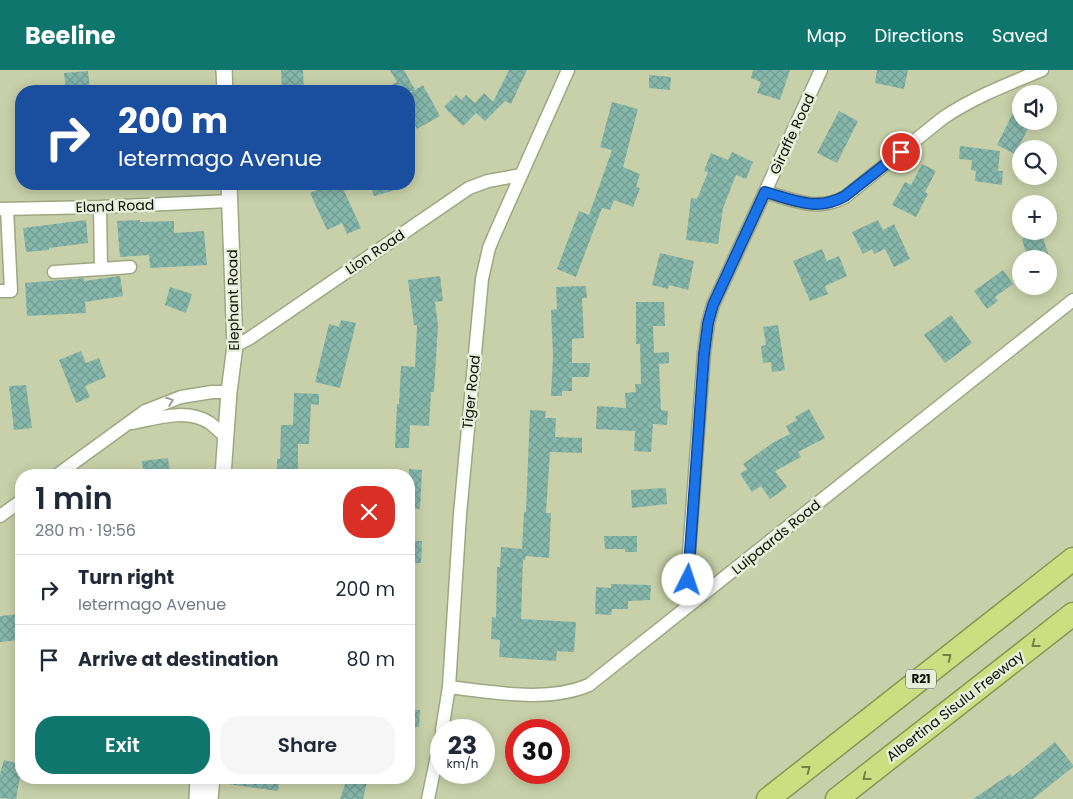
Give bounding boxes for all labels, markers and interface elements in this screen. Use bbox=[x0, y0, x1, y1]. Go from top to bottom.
text: Beeline bbox=[25, 19, 116, 52]
text: Map bbox=[807, 23, 846, 48]
text: Directions bbox=[874, 23, 964, 48]
text: Saved bbox=[992, 23, 1048, 48]
map controls bbox=[1012, 85, 1057, 295]
button: sound bbox=[1012, 85, 1057, 130]
street label: Giraffe Road bbox=[765, 90, 819, 178]
text: 200 m bbox=[118, 96, 228, 145]
icon: right bbox=[35, 105, 100, 170]
pin bbox=[880, 131, 922, 173]
icon: arrive bbox=[887, 138, 915, 166]
button: search bbox=[1012, 140, 1057, 185]
text: Ietermago Avenue bbox=[118, 143, 322, 174]
street label: Eland Road bbox=[75, 195, 155, 217]
button: + bbox=[1012, 195, 1057, 240]
street label: Lion Road bbox=[341, 225, 409, 279]
street label: Elephant Road bbox=[222, 249, 244, 351]
button: − bbox=[1012, 250, 1057, 295]
street label: Tiger Road bbox=[457, 354, 485, 430]
one-way arrow bbox=[165, 397, 173, 407]
text: 1 min bbox=[35, 477, 113, 520]
button: close bbox=[343, 486, 395, 538]
street label: Luipaards Road bbox=[727, 495, 825, 579]
text: 280 m · 19:56 bbox=[35, 519, 136, 542]
position arrow bbox=[661, 553, 713, 605]
text: Turn right bbox=[78, 564, 174, 591]
icon: right bbox=[35, 576, 63, 604]
text: 200 m bbox=[336, 576, 395, 603]
text: Ietermago Avenue bbox=[78, 593, 226, 616]
one-way arrow bbox=[1032, 638, 1041, 646]
icon: arrive bbox=[35, 646, 63, 674]
text: Arrive at destination bbox=[78, 646, 279, 673]
text: 80 m bbox=[346, 646, 395, 673]
street label: Albertina Sisulu Freeway bbox=[882, 646, 1028, 766]
one-way arrow bbox=[942, 655, 951, 663]
road number: R21 bbox=[906, 670, 936, 688]
button: Exit bbox=[35, 716, 210, 774]
button: Share bbox=[220, 716, 395, 774]
speed limit sign: 30 bbox=[505, 719, 570, 784]
text: 23 bbox=[448, 728, 477, 763]
text: km/h bbox=[447, 755, 478, 772]
one-way arrow bbox=[801, 765, 810, 774]
one-way arrow bbox=[862, 771, 871, 780]

